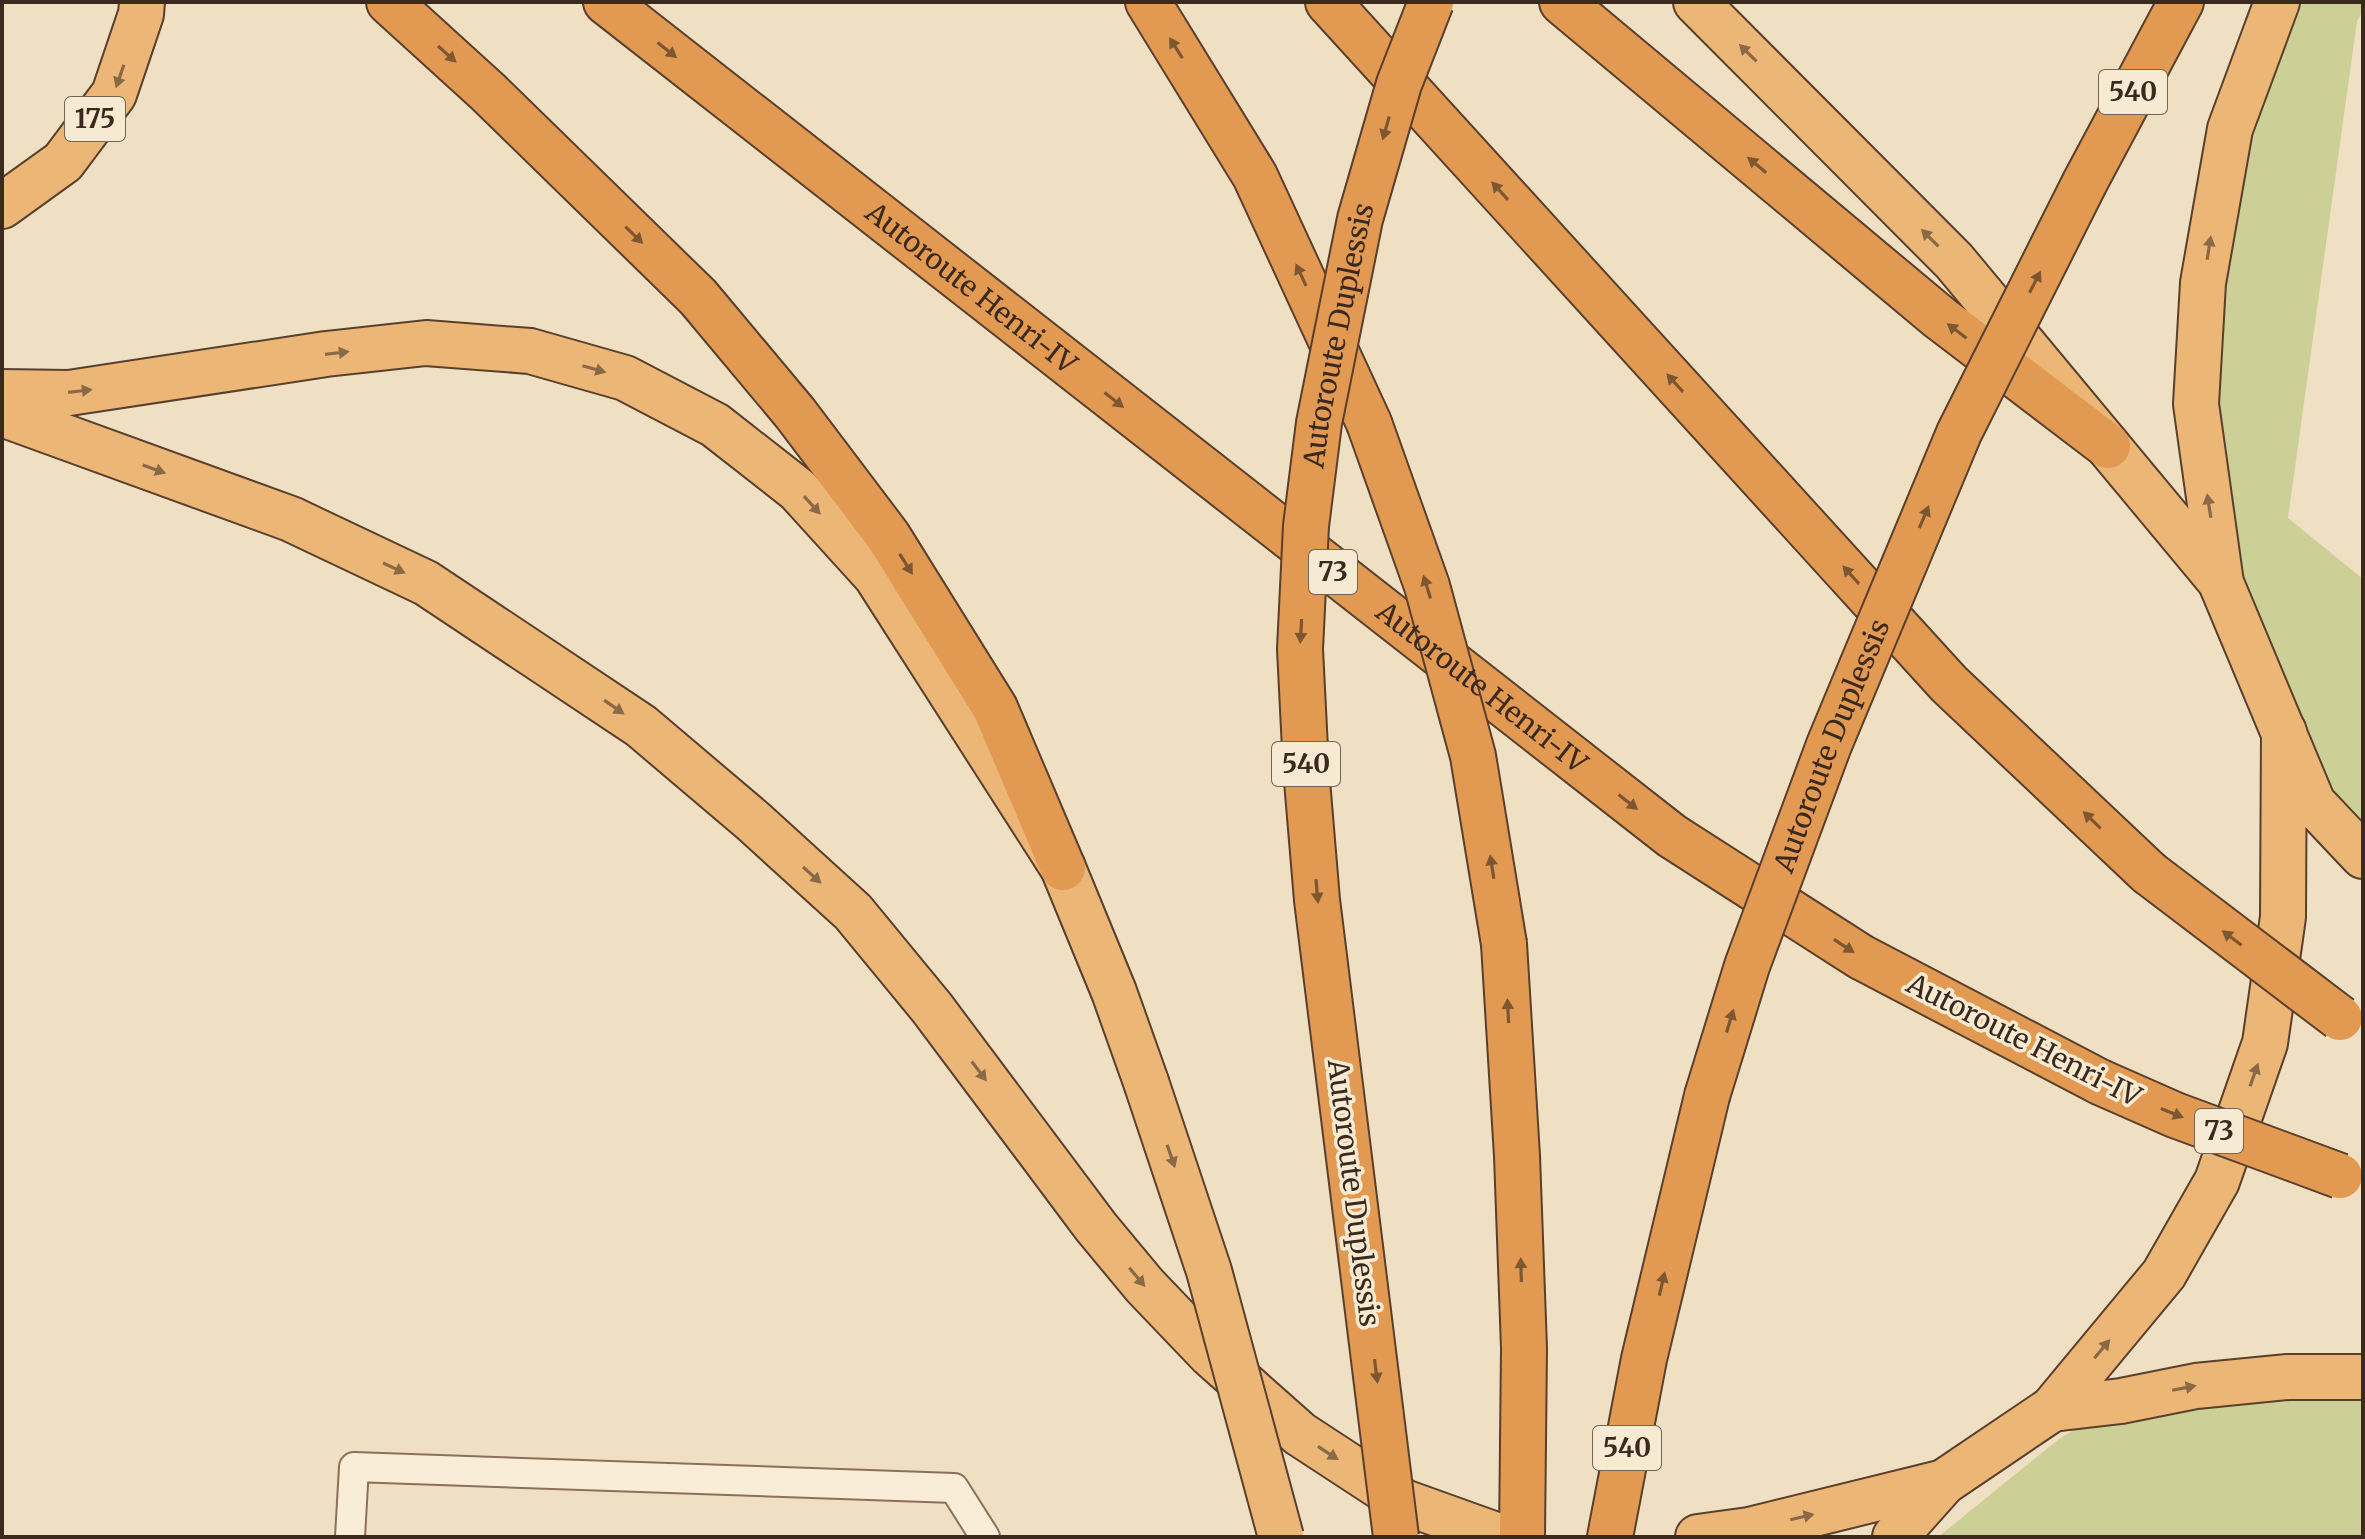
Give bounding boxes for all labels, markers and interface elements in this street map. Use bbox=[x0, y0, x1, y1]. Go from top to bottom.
one-way arrow bbox=[1170, 37, 1184, 59]
one-way arrow bbox=[657, 41, 677, 58]
one-way arrow bbox=[1739, 44, 1758, 63]
one-way arrow bbox=[438, 45, 457, 63]
one-way arrow bbox=[113, 65, 126, 89]
road number: 540 bbox=[2099, 70, 2167, 114]
road number: 175 bbox=[65, 97, 125, 141]
one-way arrow bbox=[1379, 116, 1392, 140]
one-way arrow bbox=[1747, 157, 1767, 174]
one-way arrow bbox=[1492, 182, 1510, 201]
street label: Autoroute Henri-IV bbox=[858, 194, 1085, 383]
street label: Autoroute Duplessis bbox=[1295, 199, 1382, 471]
one-way arrow bbox=[624, 225, 643, 244]
one-way arrow bbox=[1922, 229, 1940, 248]
one-way arrow bbox=[2203, 235, 2216, 260]
one-way arrow bbox=[1294, 264, 1308, 287]
one-way arrow bbox=[2028, 271, 2041, 294]
one-way arrow bbox=[1947, 323, 1967, 339]
one-way arrow bbox=[325, 346, 350, 359]
one-way arrow bbox=[582, 363, 606, 376]
one-way arrow bbox=[1667, 374, 1685, 393]
one-way arrow bbox=[68, 384, 93, 397]
one-way arrow bbox=[1104, 392, 1124, 408]
one-way arrow bbox=[142, 464, 166, 476]
one-way arrow bbox=[2203, 493, 2215, 518]
one-way arrow bbox=[802, 495, 820, 514]
one-way arrow bbox=[1917, 505, 1930, 529]
road number: 73 bbox=[1309, 550, 1357, 594]
one-way arrow bbox=[898, 554, 913, 575]
one-way arrow bbox=[383, 561, 406, 575]
one-way arrow bbox=[1842, 566, 1860, 585]
one-way arrow bbox=[1420, 575, 1433, 599]
street label: Autoroute Henri-IV bbox=[1368, 593, 1596, 782]
street label: Autoroute Duplessis bbox=[1765, 614, 1897, 878]
one-way arrow bbox=[1294, 619, 1307, 644]
one-way arrow bbox=[603, 699, 624, 714]
road number: 540 bbox=[1272, 742, 1340, 786]
one-way arrow bbox=[1618, 793, 1638, 810]
one-way arrow bbox=[2083, 811, 2102, 829]
one-way arrow bbox=[1485, 854, 1497, 879]
one-way arrow bbox=[802, 865, 821, 883]
one-way arrow bbox=[1310, 879, 1323, 904]
one-way arrow bbox=[2221, 930, 2243, 946]
one-way arrow bbox=[1833, 939, 1855, 953]
street label: Autoroute Henri-IV bbox=[1900, 965, 2148, 1115]
one-way arrow bbox=[1501, 998, 1514, 1023]
one-way arrow bbox=[1724, 1009, 1737, 1033]
street label: Autoroute Duplessis bbox=[1320, 1056, 1388, 1329]
one-way arrow bbox=[971, 1060, 987, 1082]
one-way arrow bbox=[2248, 1063, 2261, 1087]
one-way arrow bbox=[2160, 1107, 2184, 1120]
road number: 73 bbox=[2195, 1109, 2243, 1153]
one-way arrow bbox=[1166, 1144, 1178, 1168]
one-way arrow bbox=[1515, 1257, 1528, 1282]
one-way arrow bbox=[1128, 1267, 1146, 1287]
one-way arrow bbox=[1656, 1271, 1669, 1296]
one-way arrow bbox=[2093, 1339, 2110, 1359]
one-way arrow bbox=[1370, 1359, 1383, 1384]
one-way arrow bbox=[2172, 1382, 2197, 1394]
road number: 540 bbox=[1593, 1426, 1661, 1470]
one-way arrow bbox=[1317, 1445, 1339, 1459]
one-way arrow bbox=[1789, 1511, 1814, 1523]

